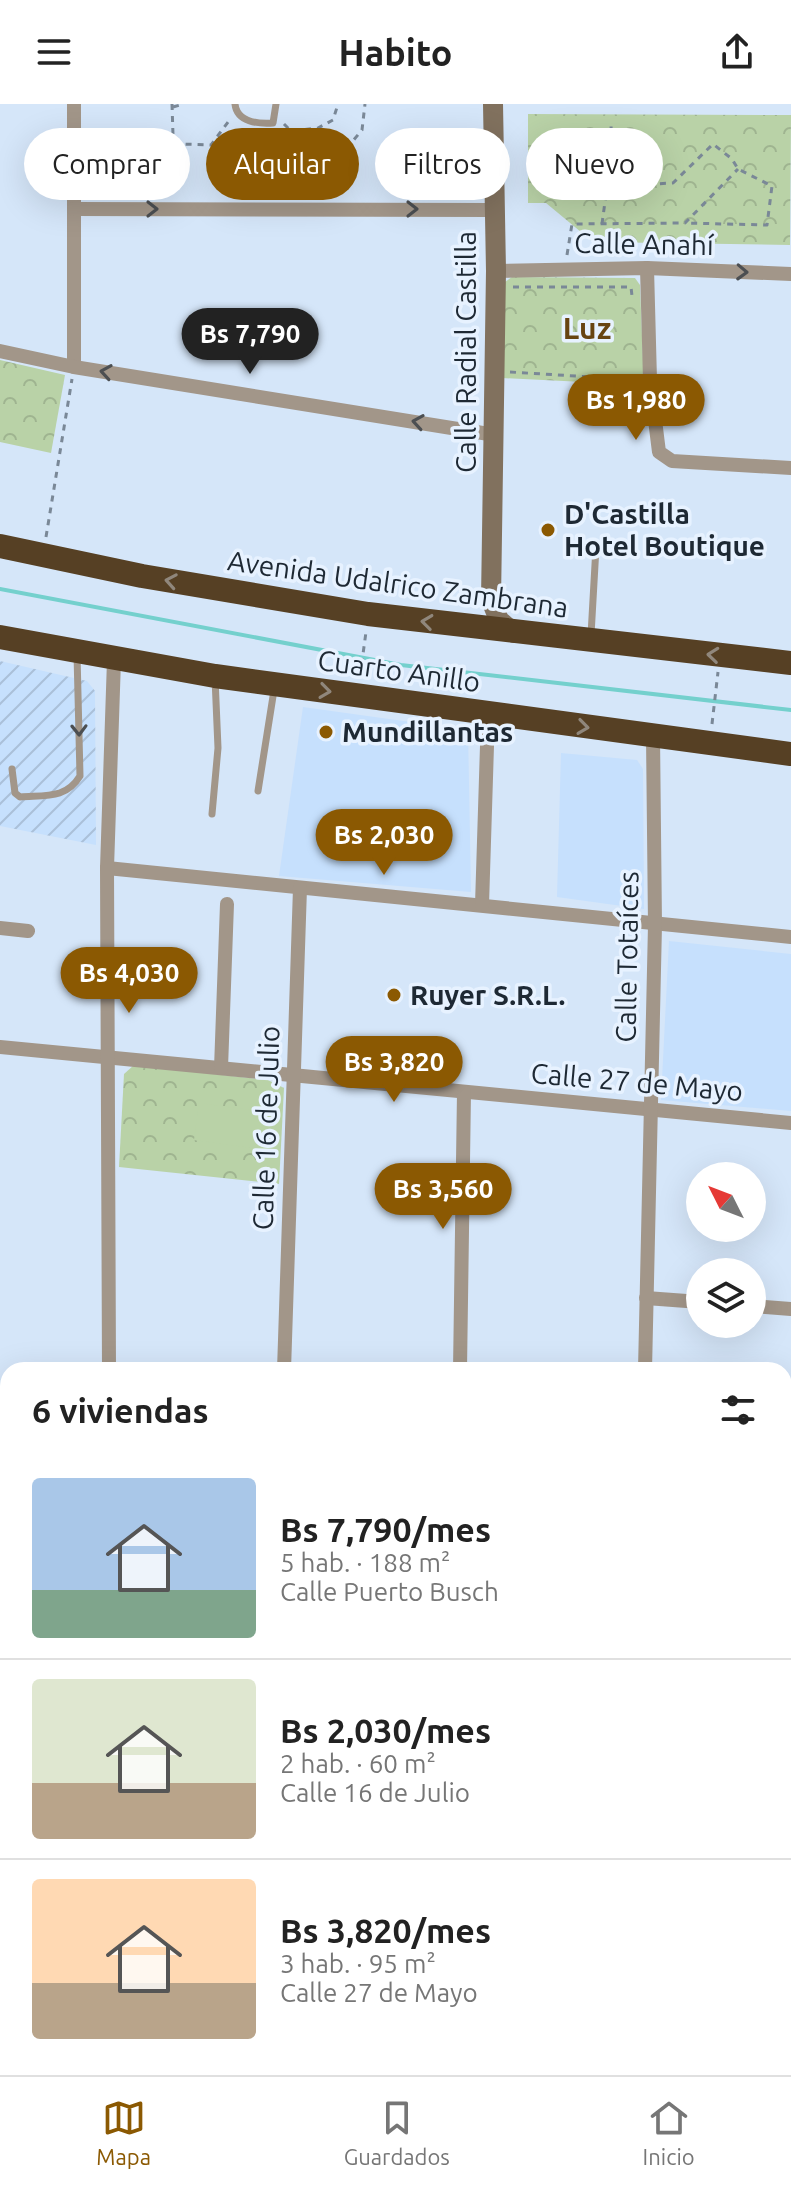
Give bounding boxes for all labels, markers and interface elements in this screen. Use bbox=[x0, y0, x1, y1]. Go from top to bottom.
icon: menu bbox=[32, 30, 76, 74]
icon: share bbox=[715, 30, 759, 74]
text: Habito bbox=[339, 32, 452, 73]
chip: Comprar bbox=[24, 128, 190, 200]
chip: Alquilar bbox=[206, 128, 359, 200]
chip: Filtros bbox=[375, 128, 510, 200]
chip: Nuevo bbox=[526, 128, 663, 200]
one-way arrow bbox=[146, 200, 159, 218]
one-way arrow bbox=[406, 200, 419, 218]
street label: Calle Anahí bbox=[574, 227, 715, 260]
street label: Calle Radial Castilla bbox=[450, 231, 481, 473]
one-way arrow bbox=[736, 263, 749, 280]
pin: Bs 7,790 bbox=[167, 308, 333, 376]
district label: Luz bbox=[563, 311, 611, 345]
text: Bs 7,790 bbox=[200, 319, 300, 348]
one-way arrow bbox=[99, 364, 112, 381]
pin: Bs 1,980 bbox=[553, 374, 719, 442]
text: Bs 1,980 bbox=[586, 385, 686, 414]
one-way arrow bbox=[411, 414, 424, 431]
place label: D'Castilla Hotel Boutique bbox=[564, 498, 765, 561]
marker: D'Castilla Hotel Boutique bbox=[539, 521, 557, 539]
street label: Avenida Udalrico Zambrana bbox=[226, 544, 570, 623]
one-way arrow bbox=[164, 573, 177, 590]
one-way arrow bbox=[420, 614, 434, 631]
street label: Cuarto Anillo bbox=[316, 644, 482, 697]
one-way arrow bbox=[706, 647, 719, 664]
one-way arrow bbox=[319, 682, 332, 699]
place label: Mundillantas bbox=[342, 716, 513, 747]
one-way arrow bbox=[577, 718, 590, 735]
marker: Mundillantas bbox=[317, 723, 335, 741]
one-way arrow bbox=[70, 724, 88, 737]
pin: Bs 2,030 bbox=[301, 809, 467, 877]
text: Bs 2,030 bbox=[334, 820, 434, 849]
street label: Calle Totaíces bbox=[610, 871, 643, 1043]
pin: Bs 4,030 bbox=[46, 947, 212, 1015]
text: Bs 4,030 bbox=[79, 958, 179, 987]
place label: Ruyer S.R.L. bbox=[410, 979, 565, 1010]
marker: Ruyer S.R.L. bbox=[385, 986, 403, 1004]
street label: Calle 16 de Julio bbox=[246, 1025, 285, 1231]
pin: Bs 3,820 bbox=[311, 1036, 477, 1104]
text: Bs 3,820 bbox=[344, 1047, 444, 1076]
street label: Calle 27 de Mayo bbox=[530, 1057, 744, 1106]
north arrow bbox=[686, 1162, 766, 1242]
map controls bbox=[686, 1162, 766, 1338]
pin: Bs 3,560 bbox=[360, 1163, 526, 1231]
text: Bs 3,560 bbox=[393, 1174, 493, 1203]
button: layers bbox=[686, 1258, 766, 1338]
icon: filters bbox=[716, 1388, 760, 1432]
text: 6 viviendas bbox=[32, 1391, 208, 1429]
icon: home bbox=[96, 1510, 192, 1606]
text: Bs 7,790/mes bbox=[280, 1510, 491, 1548]
text: 5 hab. · 188 m² bbox=[280, 1548, 450, 1577]
text: Calle Puerto Busch bbox=[280, 1577, 499, 1606]
icon: home bbox=[96, 1711, 192, 1807]
text: Bs 2,030/mes bbox=[280, 1711, 491, 1749]
text: 2 hab. · 60 m² bbox=[280, 1749, 436, 1778]
text: Calle 16 de Julio bbox=[280, 1778, 470, 1807]
icon: home bbox=[96, 1911, 192, 2007]
text: Bs 3,820/mes bbox=[280, 1911, 491, 1949]
text: 3 hab. · 95 m² bbox=[280, 1949, 436, 1978]
text: Calle 27 de Mayo bbox=[280, 1978, 478, 2007]
tab: Mapa bbox=[96, 2096, 151, 2169]
tab: Guardados bbox=[344, 2096, 450, 2169]
tab: Inicio bbox=[643, 2096, 695, 2169]

